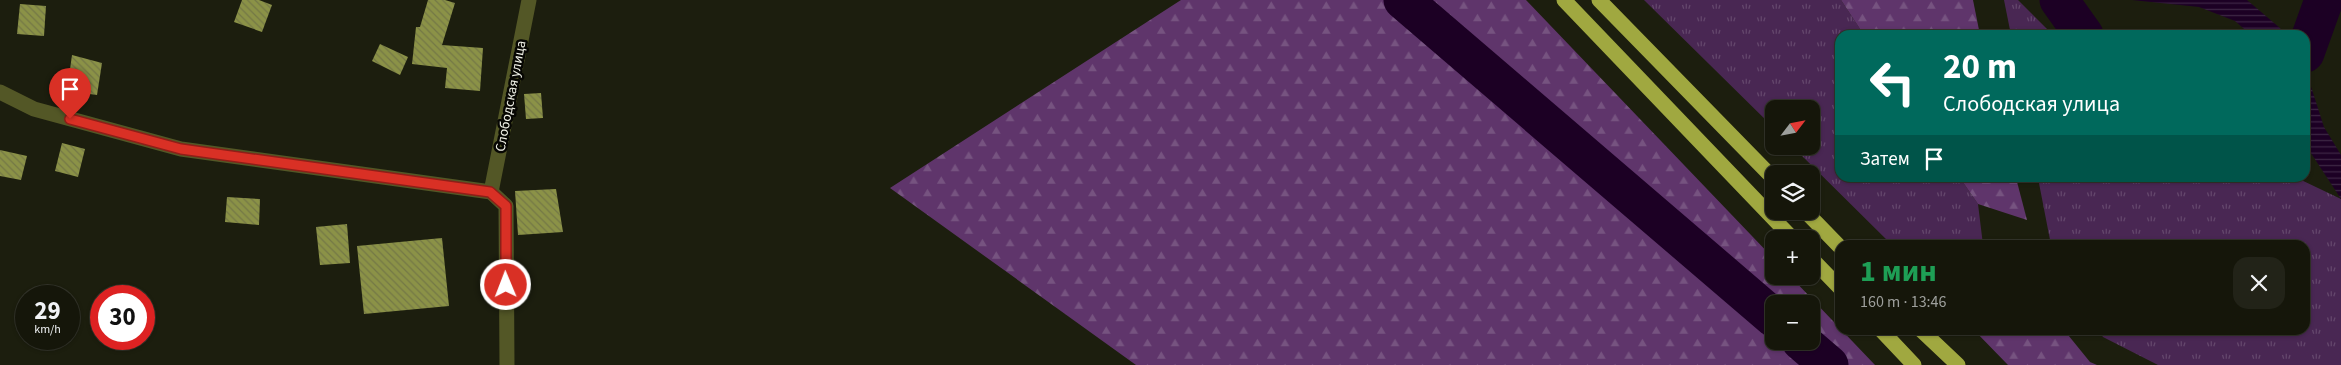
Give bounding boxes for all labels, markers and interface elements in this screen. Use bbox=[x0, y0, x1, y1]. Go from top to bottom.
street label: Слободская улица bbox=[490, 39, 532, 153]
text: 20 m bbox=[1943, 42, 2017, 92]
icon: left bbox=[1860, 50, 1925, 115]
pin bbox=[49, 68, 91, 119]
icon: arrive bbox=[56, 75, 84, 103]
text: Слободская улица bbox=[1943, 88, 2120, 120]
north arrow bbox=[1765, 100, 1820, 155]
map controls bbox=[1765, 100, 1820, 350]
icon: arrive bbox=[1920, 145, 1948, 173]
text: Затем bbox=[1860, 146, 1910, 173]
button: layers bbox=[1765, 165, 1820, 220]
button: + bbox=[1765, 230, 1820, 285]
text: 1 мин bbox=[1860, 250, 1937, 293]
button: close bbox=[2233, 257, 2285, 309]
position arrow bbox=[479, 258, 531, 310]
speed limit sign: 30 bbox=[90, 285, 155, 350]
text: 160 m · 13:46 bbox=[1860, 291, 1947, 313]
text: 29 bbox=[34, 293, 61, 329]
button: − bbox=[1765, 295, 1820, 350]
text: km/h bbox=[34, 321, 61, 338]

